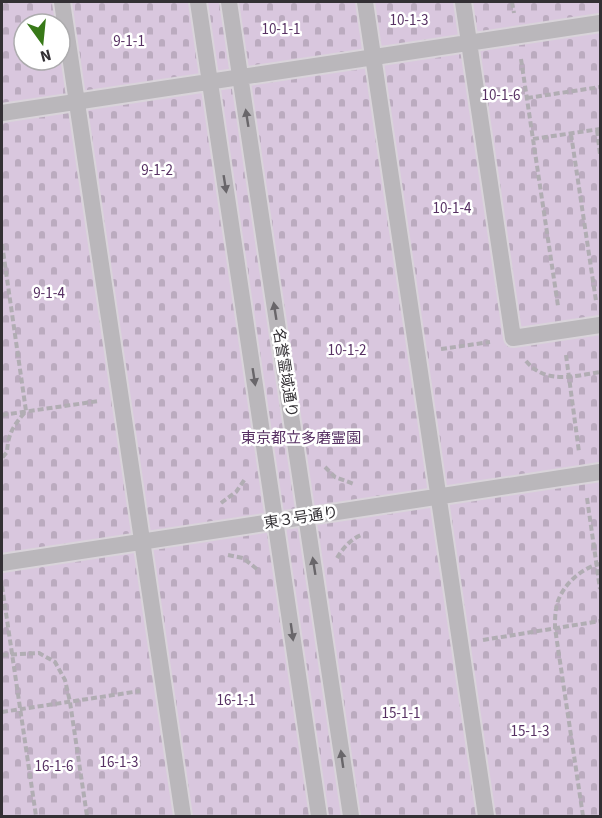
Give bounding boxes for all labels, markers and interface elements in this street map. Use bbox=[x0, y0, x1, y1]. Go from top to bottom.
park label: 10-1-3 bbox=[389, 10, 429, 31]
north arrow bbox=[12, 12, 72, 72]
park label: 10-1-1 bbox=[261, 19, 301, 40]
park label: 9-1-1 bbox=[113, 31, 145, 52]
text: N bbox=[38, 44, 54, 68]
park label: 10-1-6 bbox=[481, 85, 521, 106]
one-way arrow bbox=[242, 108, 251, 127]
park label: 9-1-2 bbox=[141, 160, 173, 181]
one-way arrow bbox=[220, 175, 229, 194]
park label: 10-1-4 bbox=[432, 198, 472, 219]
park label: 9-1-4 bbox=[33, 283, 65, 304]
one-way arrow bbox=[271, 301, 280, 320]
street label: 名誉霊域通り bbox=[268, 327, 302, 419]
park label: 10-1-2 bbox=[327, 340, 367, 361]
one-way arrow bbox=[249, 367, 258, 386]
park label: 東京都立多磨霊園 bbox=[241, 428, 361, 449]
street label: 東３号通り bbox=[262, 502, 340, 534]
one-way arrow bbox=[309, 556, 318, 575]
one-way arrow bbox=[287, 623, 296, 642]
park label: 16-1-1 bbox=[216, 690, 256, 711]
park label: 15-1-1 bbox=[381, 703, 421, 724]
park label: 15-1-3 bbox=[510, 721, 550, 742]
one-way arrow bbox=[338, 749, 347, 768]
park label: 16-1-3 bbox=[99, 752, 139, 773]
park label: 16-1-6 bbox=[34, 756, 74, 777]

